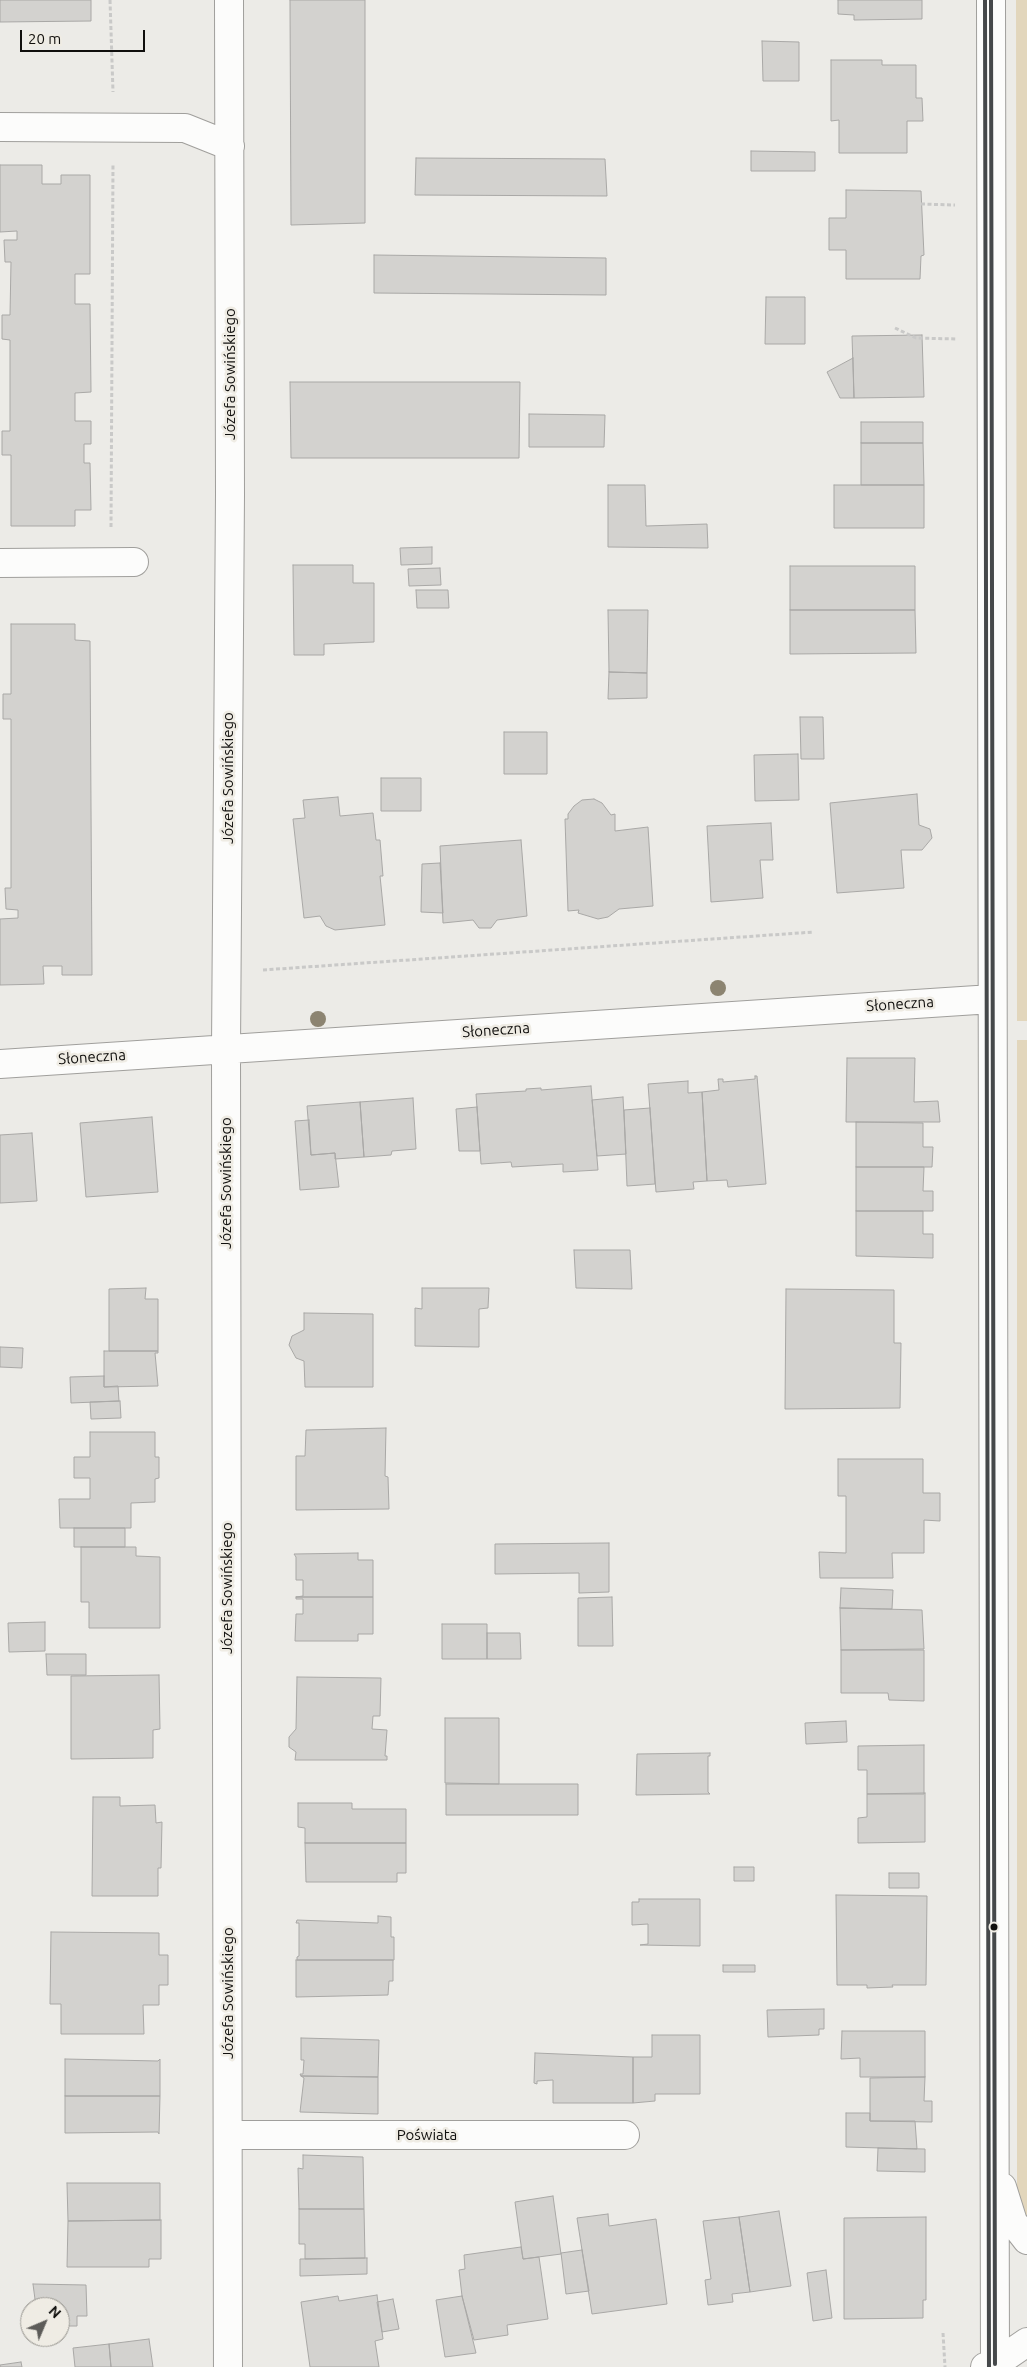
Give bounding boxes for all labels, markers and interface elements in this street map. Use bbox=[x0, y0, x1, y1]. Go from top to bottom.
scale bar bbox=[22, 20, 148, 52]
text: 20 m bbox=[28, 30, 61, 47]
street label: Józefa Sowińskiego bbox=[221, 308, 239, 440]
street label: Józefa Sowińskiego bbox=[219, 712, 237, 844]
street label: Słoneczna bbox=[866, 993, 934, 1015]
street label: Słoneczna bbox=[462, 1019, 530, 1041]
street label: Słoneczna bbox=[58, 1046, 126, 1068]
street label: Józefa Sowińskiego bbox=[217, 1117, 235, 1249]
street label: Józefa Sowińskiego bbox=[218, 1522, 236, 1654]
unlabelled marker bbox=[989, 1922, 999, 1932]
street label: Józefa Sowińskiego bbox=[219, 1927, 237, 2059]
street label: Poświata bbox=[397, 2126, 457, 2144]
north arrow bbox=[20, 2297, 70, 2347]
text: N bbox=[46, 2303, 64, 2321]

